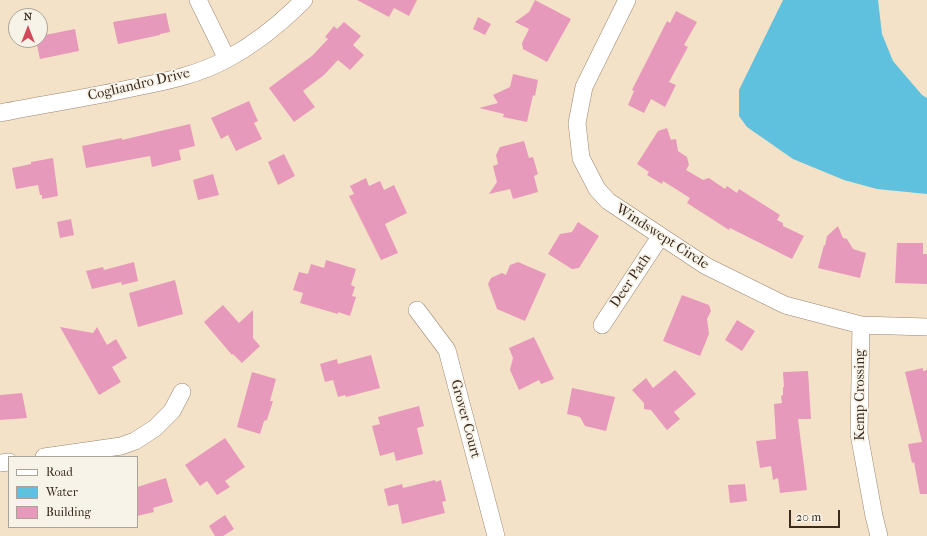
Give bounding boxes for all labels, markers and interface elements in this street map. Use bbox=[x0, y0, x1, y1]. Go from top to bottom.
north arrow bbox=[8, 8, 48, 48]
text: N bbox=[24, 10, 32, 23]
street label: Cogliandro Drive bbox=[86, 65, 192, 105]
street label: Windswept Circle bbox=[612, 201, 712, 273]
street label: Deer Path bbox=[607, 251, 655, 311]
street label: Kemp Crossing bbox=[853, 349, 869, 441]
street label: Grover Court bbox=[446, 378, 484, 460]
legend bbox=[8, 456, 138, 528]
text: Road bbox=[46, 465, 73, 479]
text: Water bbox=[46, 485, 78, 499]
scale bar bbox=[791, 502, 842, 528]
text: Building bbox=[46, 505, 91, 519]
text: 20 m bbox=[796, 510, 821, 524]

